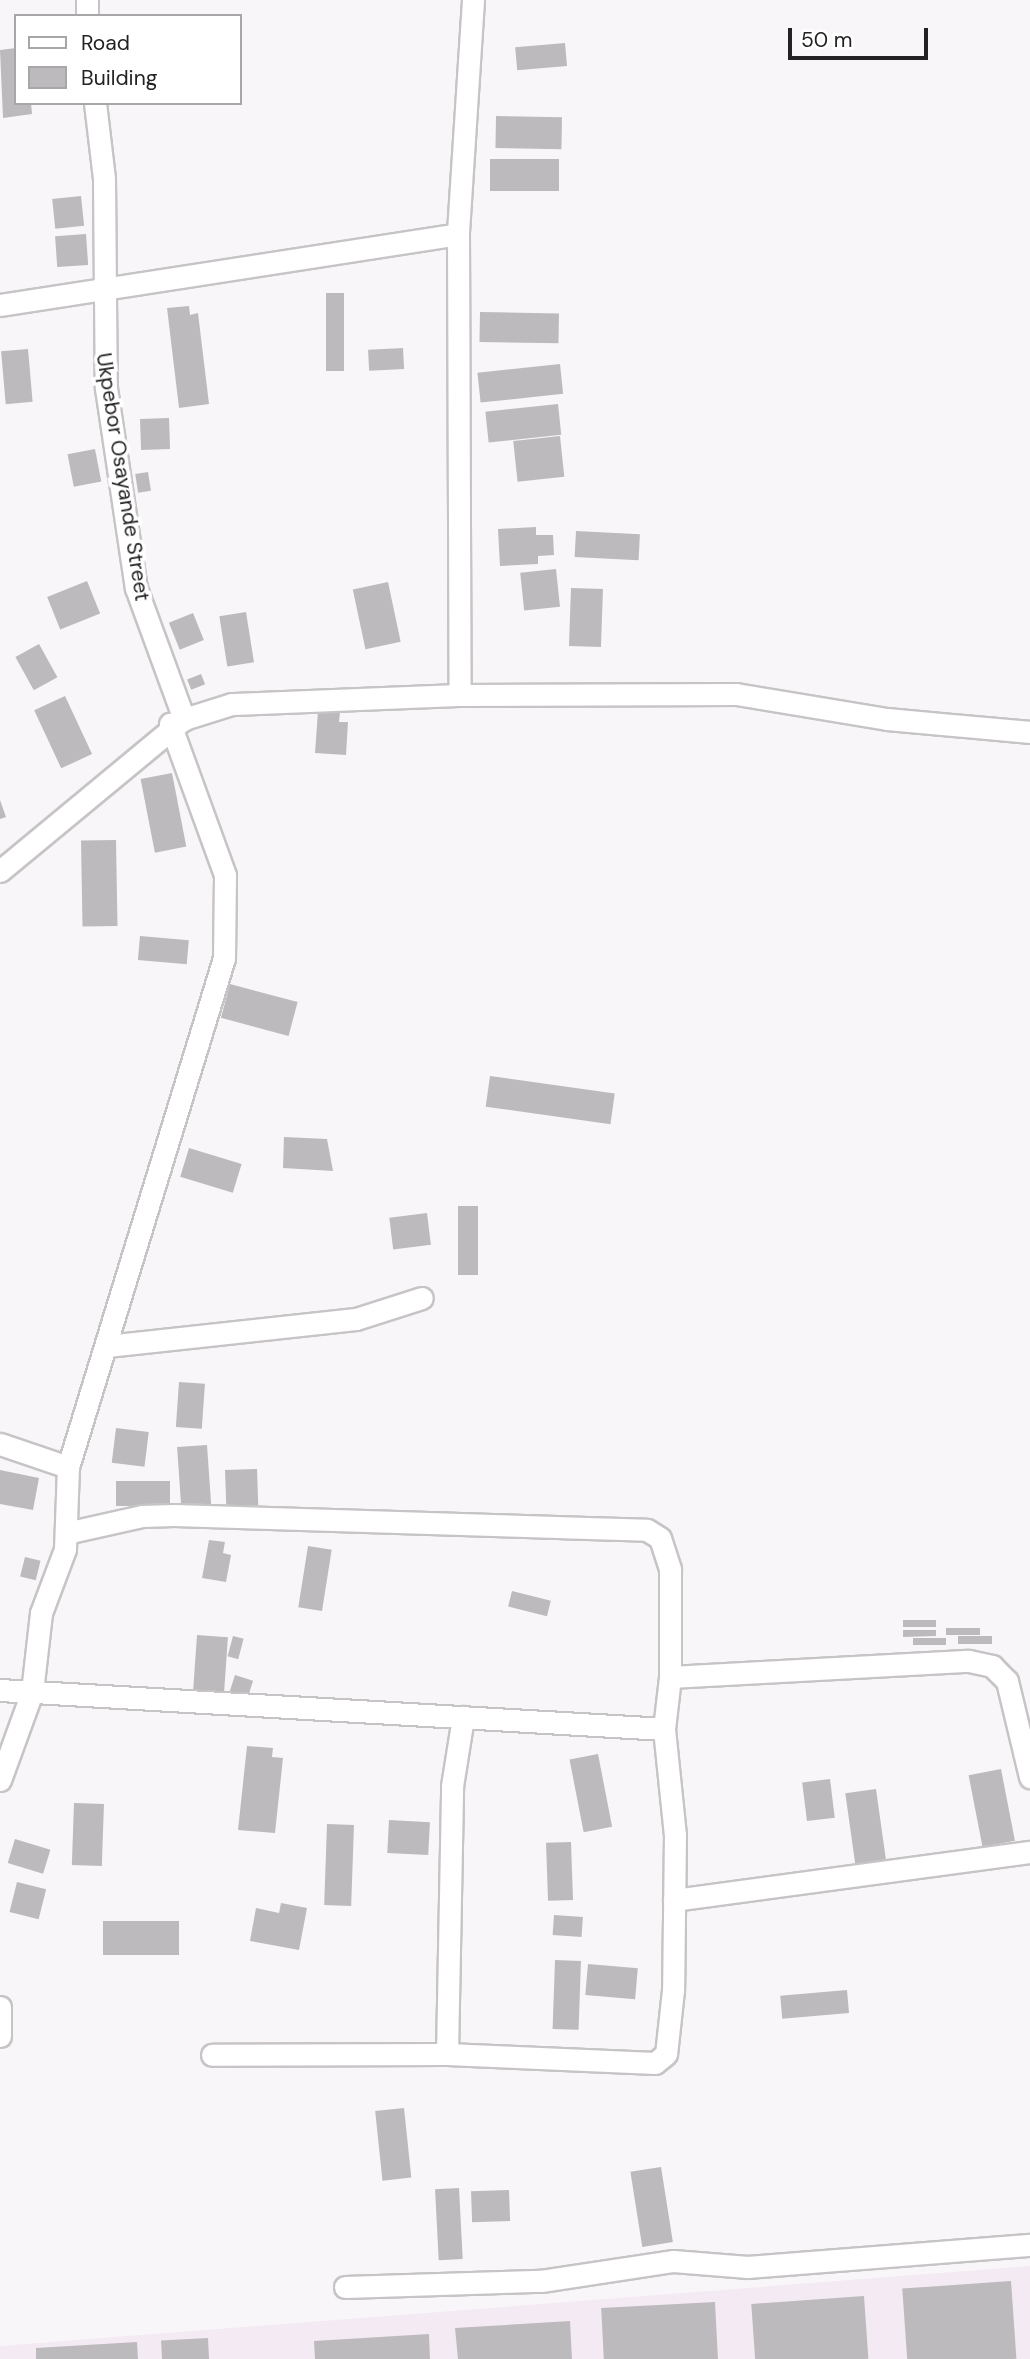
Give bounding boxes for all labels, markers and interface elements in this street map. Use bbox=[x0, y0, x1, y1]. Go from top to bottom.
legend bbox=[14, 14, 242, 105]
scale bar bbox=[792, 14, 932, 58]
text: 50 m bbox=[801, 26, 852, 54]
text: Road bbox=[81, 29, 130, 57]
text: Building bbox=[81, 64, 157, 92]
street label: Ukpebor Osayande Street bbox=[91, 351, 155, 603]

